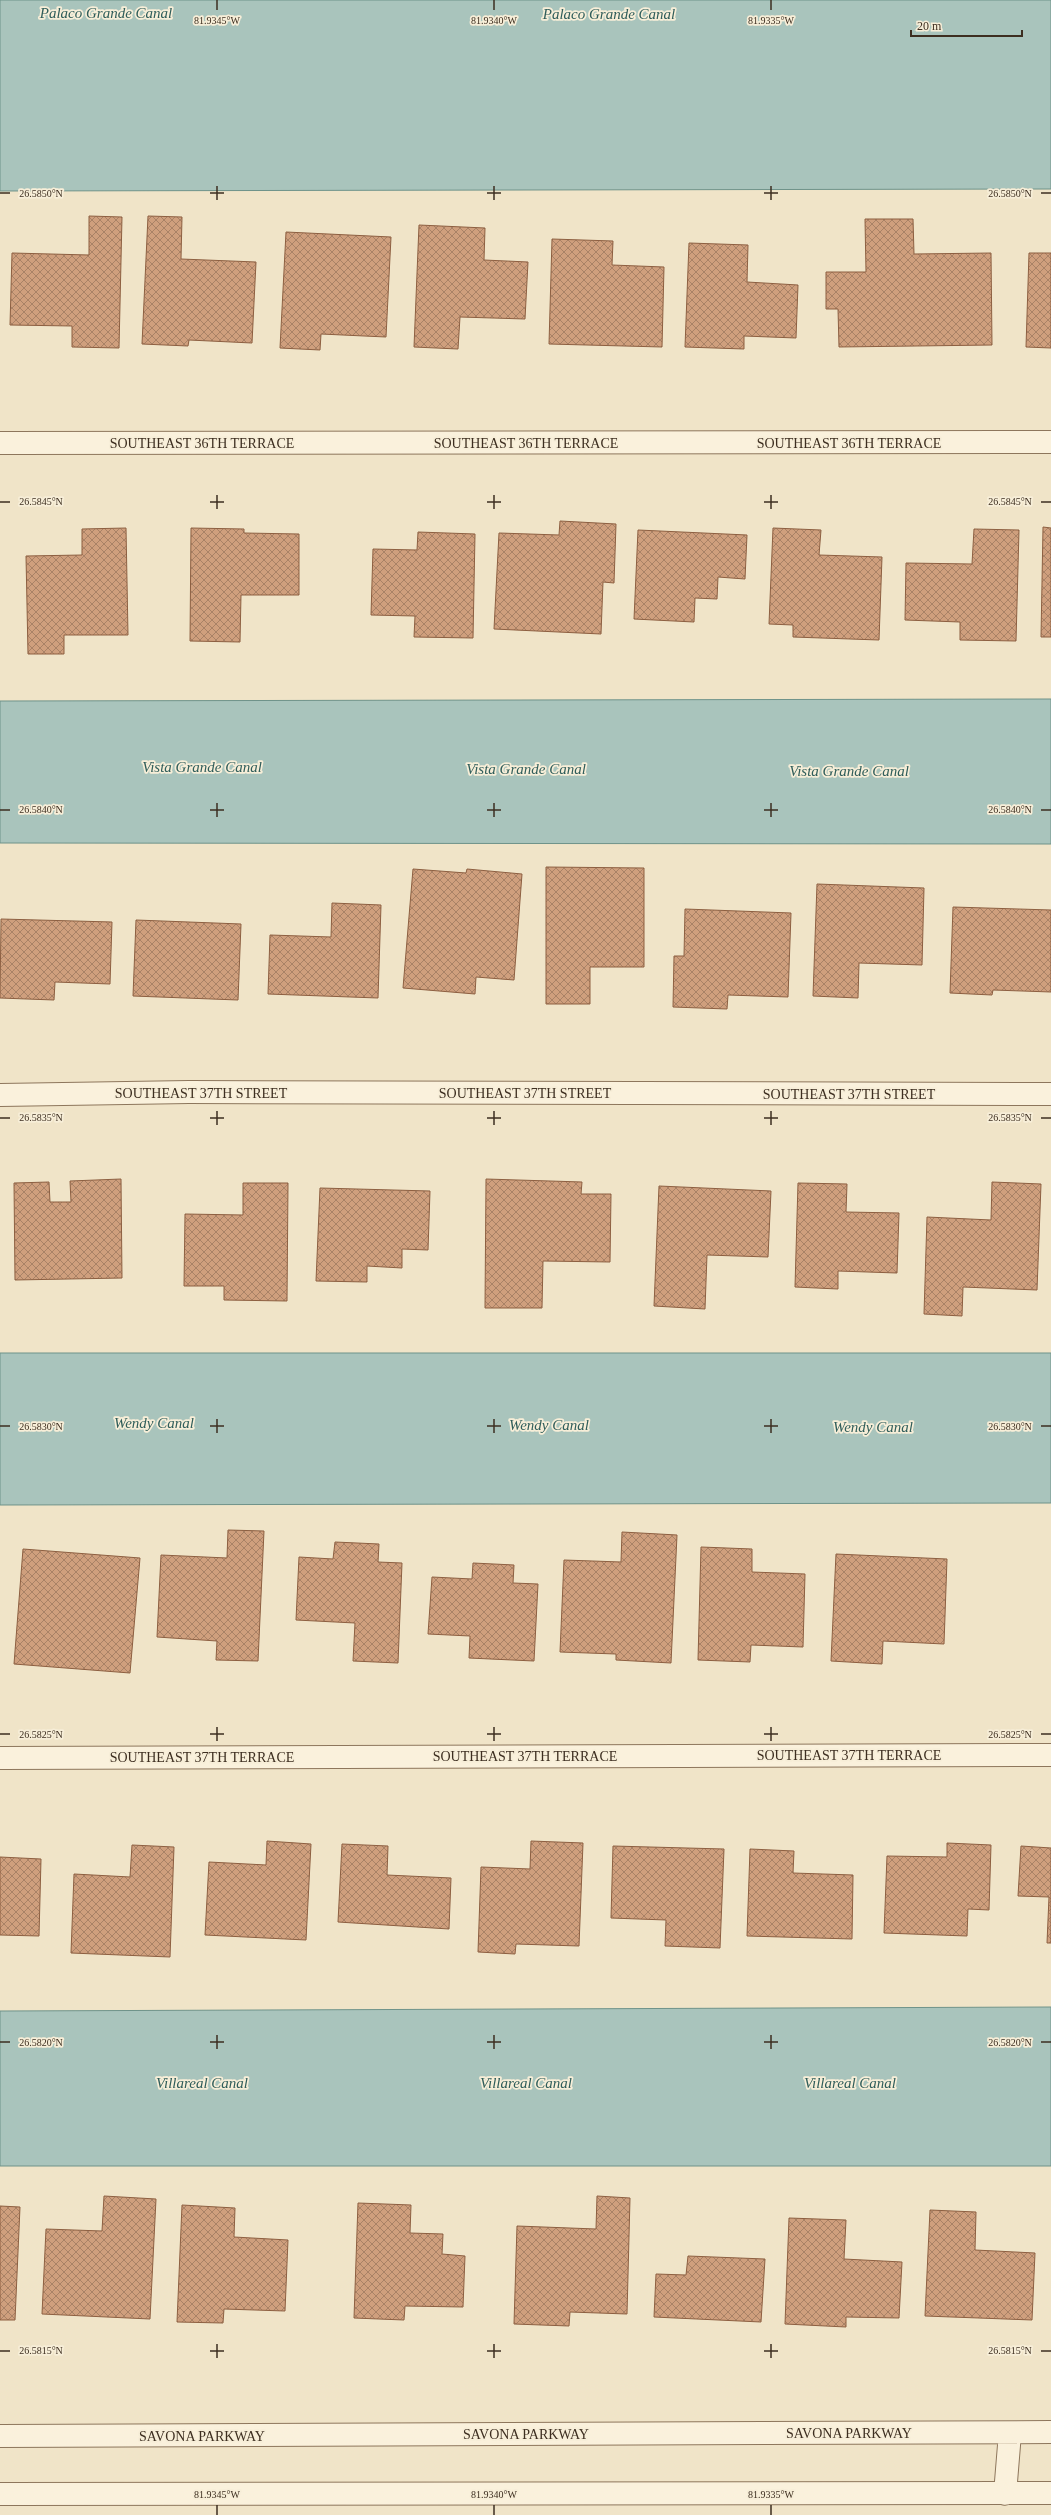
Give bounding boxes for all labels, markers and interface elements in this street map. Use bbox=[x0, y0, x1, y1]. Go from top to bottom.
water label: Palaco Grande Canal bbox=[39, 5, 172, 21]
water label: Palaco Grande Canal bbox=[542, 6, 675, 22]
scale bar bbox=[911, 12, 1022, 38]
text: 81.9345°W bbox=[194, 15, 241, 26]
text: 81.9340°W bbox=[471, 15, 518, 26]
text: 81.9335°W bbox=[748, 15, 795, 26]
text: 20 m bbox=[917, 19, 942, 33]
text: 26.5850°N bbox=[19, 188, 63, 199]
text: 26.5850°N bbox=[988, 188, 1032, 199]
street label: SOUTHEAST 36TH TERRACE bbox=[110, 436, 294, 451]
street label: SOUTHEAST 36TH TERRACE bbox=[434, 436, 618, 451]
street label: SOUTHEAST 36TH TERRACE bbox=[757, 436, 941, 451]
text: 26.5845°N bbox=[19, 496, 63, 507]
text: 26.5845°N bbox=[988, 496, 1032, 507]
water label: Vista Grande Canal bbox=[142, 759, 262, 775]
water label: Vista Grande Canal bbox=[466, 761, 586, 777]
water label: Vista Grande Canal bbox=[789, 763, 909, 779]
text: 26.5840°N bbox=[19, 804, 63, 815]
text: 26.5840°N bbox=[988, 804, 1032, 815]
street label: SOUTHEAST 37TH STREET bbox=[115, 1086, 288, 1101]
street label: SOUTHEAST 37TH STREET bbox=[439, 1086, 612, 1101]
street label: SOUTHEAST 37TH STREET bbox=[763, 1087, 936, 1102]
text: 26.5835°N bbox=[19, 1112, 63, 1123]
text: 26.5835°N bbox=[988, 1112, 1032, 1123]
water label: Wendy Canal bbox=[114, 1415, 194, 1431]
water label: Wendy Canal bbox=[509, 1417, 589, 1433]
water label: Wendy Canal bbox=[833, 1419, 913, 1435]
text: 26.5830°N bbox=[19, 1421, 63, 1432]
text: 26.5830°N bbox=[988, 1421, 1032, 1432]
text: 26.5825°N bbox=[19, 1729, 63, 1740]
text: 26.5825°N bbox=[988, 1729, 1032, 1740]
street label: SOUTHEAST 37TH TERRACE bbox=[757, 1748, 941, 1763]
street label: SOUTHEAST 37TH TERRACE bbox=[433, 1749, 617, 1764]
street label: SOUTHEAST 37TH TERRACE bbox=[110, 1750, 294, 1765]
text: 26.5820°N bbox=[19, 2037, 63, 2048]
text: 26.5820°N bbox=[988, 2037, 1032, 2048]
water label: Villareal Canal bbox=[156, 2075, 248, 2091]
water label: Villareal Canal bbox=[480, 2075, 572, 2091]
water label: Villareal Canal bbox=[804, 2075, 896, 2091]
text: 26.5815°N bbox=[19, 2345, 63, 2356]
text: 26.5815°N bbox=[988, 2345, 1032, 2356]
street label: SAVONA PARKWAY bbox=[786, 2426, 912, 2441]
street label: SAVONA PARKWAY bbox=[463, 2427, 589, 2442]
street label: SAVONA PARKWAY bbox=[139, 2429, 265, 2444]
text: 81.9345°W bbox=[194, 2489, 241, 2500]
text: 81.9340°W bbox=[471, 2489, 518, 2500]
text: 81.9335°W bbox=[748, 2489, 795, 2500]

